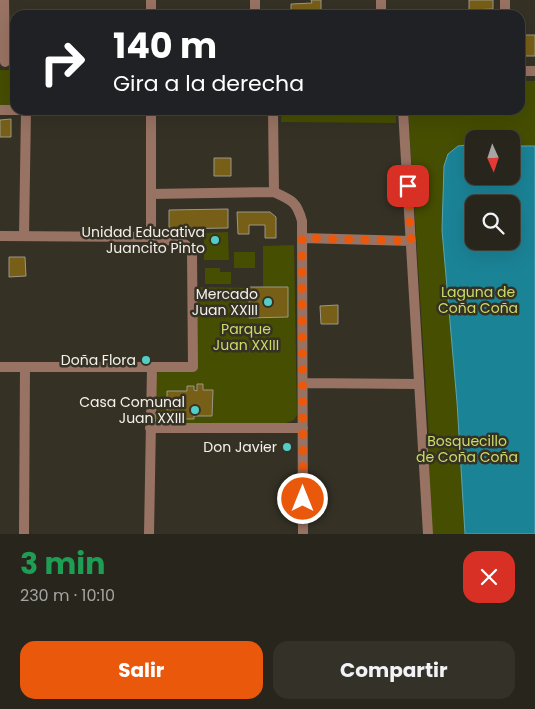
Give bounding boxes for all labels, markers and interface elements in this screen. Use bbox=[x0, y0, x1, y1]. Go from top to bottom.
text: 140 m bbox=[113, 21, 217, 70]
icon: right bbox=[30, 30, 95, 95]
text: Gira a la derecha bbox=[113, 68, 304, 99]
north arrow bbox=[465, 130, 520, 185]
map controls bbox=[465, 130, 520, 250]
pin bbox=[387, 165, 429, 207]
icon: arrive bbox=[394, 172, 422, 200]
button: search bbox=[465, 195, 520, 250]
place label: Unidad Educativa Juancito Pinto bbox=[82, 222, 205, 258]
marker: Unidad Educativa Juancito Pinto bbox=[209, 234, 221, 246]
park label: Laguna de Coña Coña bbox=[438, 282, 518, 318]
place label: Mercado Juan XXIII bbox=[192, 284, 258, 320]
marker: Mercado Juan XXIII bbox=[262, 296, 274, 308]
park label: Parque Juan XXIII bbox=[213, 319, 279, 355]
place label: Doña Flora bbox=[61, 350, 136, 370]
marker: Doña Flora bbox=[140, 354, 152, 366]
place label: Casa Comunal Juan XXIII bbox=[79, 392, 185, 428]
marker: Casa Comunal Juan XXIII bbox=[189, 404, 201, 416]
park label: Bosquecillo de Coña Coña bbox=[416, 431, 518, 467]
place label: Don Javier bbox=[203, 437, 277, 457]
marker: Don Javier bbox=[281, 441, 293, 453]
position arrow bbox=[276, 472, 328, 524]
text: 3 min bbox=[20, 542, 105, 585]
button: close bbox=[463, 551, 515, 603]
text: 230 m · 10:10 bbox=[20, 584, 115, 607]
button: Salir bbox=[20, 641, 263, 699]
button: Compartir bbox=[273, 641, 515, 699]

